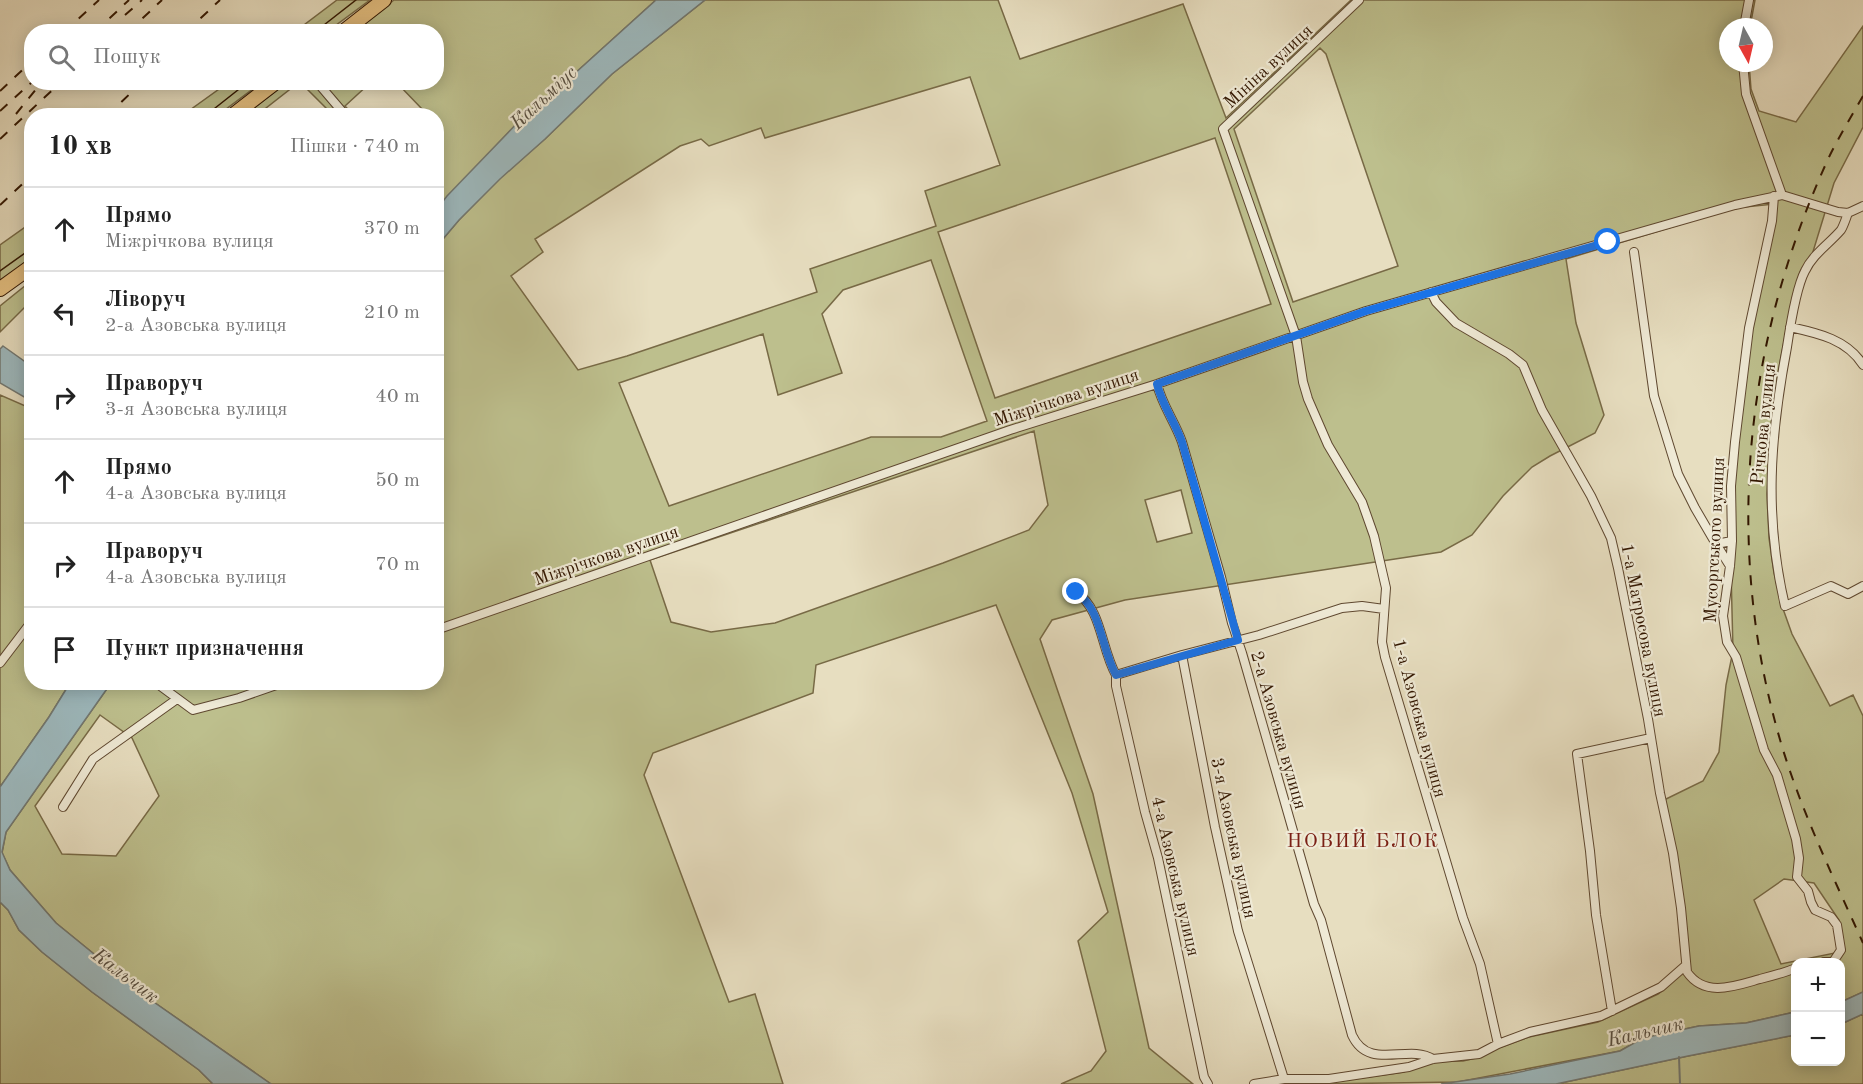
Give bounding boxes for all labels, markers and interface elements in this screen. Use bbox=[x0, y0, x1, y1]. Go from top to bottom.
north arrow bbox=[1719, 18, 1773, 72]
street label: Мініна вулиця bbox=[1221, 21, 1316, 112]
search box bbox=[24, 24, 444, 90]
icon: search bbox=[45, 41, 78, 74]
text: Пошук bbox=[93, 46, 161, 68]
water label: Кальміус bbox=[506, 63, 582, 135]
text: 10 хв bbox=[48, 134, 112, 160]
text: Пішки · 740 m bbox=[290, 137, 420, 157]
text: Прямо bbox=[105, 205, 172, 227]
icon: ahead bbox=[48, 213, 81, 246]
text: 370 m bbox=[364, 219, 420, 239]
route start bbox=[1594, 228, 1620, 254]
text: Міжрічкова вулиця bbox=[105, 232, 274, 252]
text: Ліворуч bbox=[105, 289, 186, 311]
icon: left bbox=[48, 297, 81, 330]
text: 210 m bbox=[364, 303, 420, 323]
text: 2-а Азовська вулиця bbox=[105, 316, 287, 336]
street label: Річкова вулиця bbox=[1749, 363, 1779, 486]
street label: Міжрічкова вулиця bbox=[991, 366, 1141, 430]
text: Праворуч bbox=[105, 373, 203, 395]
icon: right bbox=[48, 381, 81, 414]
text: 40 m bbox=[375, 387, 420, 407]
text: 3-я Азовська вулиця bbox=[105, 400, 287, 420]
text: Прямо bbox=[105, 457, 172, 479]
street label: Мусоргського вулиця bbox=[1702, 457, 1728, 623]
icon: ahead bbox=[48, 465, 81, 498]
text: 50 m bbox=[375, 471, 420, 491]
text: 4-а Азовська вулиця bbox=[105, 484, 287, 504]
street label: Міжрічкова вулиця bbox=[532, 523, 681, 589]
text: Праворуч bbox=[105, 541, 203, 563]
street label: 1-а Матросова вулиця bbox=[1617, 542, 1669, 718]
icon: right bbox=[48, 549, 81, 582]
text: 70 m bbox=[375, 555, 420, 575]
text: 4-а Азовська вулиця bbox=[105, 568, 287, 588]
route end bbox=[1062, 578, 1088, 604]
icon: arrive bbox=[48, 633, 81, 666]
street label: 1-а Азовська вулиця bbox=[1389, 637, 1449, 800]
text: Пункт призначення bbox=[105, 638, 304, 660]
street label: 2-а Азовська вулиця bbox=[1247, 649, 1309, 811]
street label: 3-я Азовська вулиця bbox=[1207, 756, 1259, 920]
street label: 4-а Азовська вулиця bbox=[1148, 794, 1202, 958]
district label: НОВИЙ БЛОК bbox=[1286, 829, 1440, 852]
water label: Кальчик bbox=[87, 945, 162, 1008]
map controls bbox=[1791, 958, 1845, 1066]
button: + bbox=[1791, 958, 1845, 1012]
button: − bbox=[1791, 1012, 1845, 1066]
water label: Кальчик bbox=[1604, 1014, 1686, 1052]

